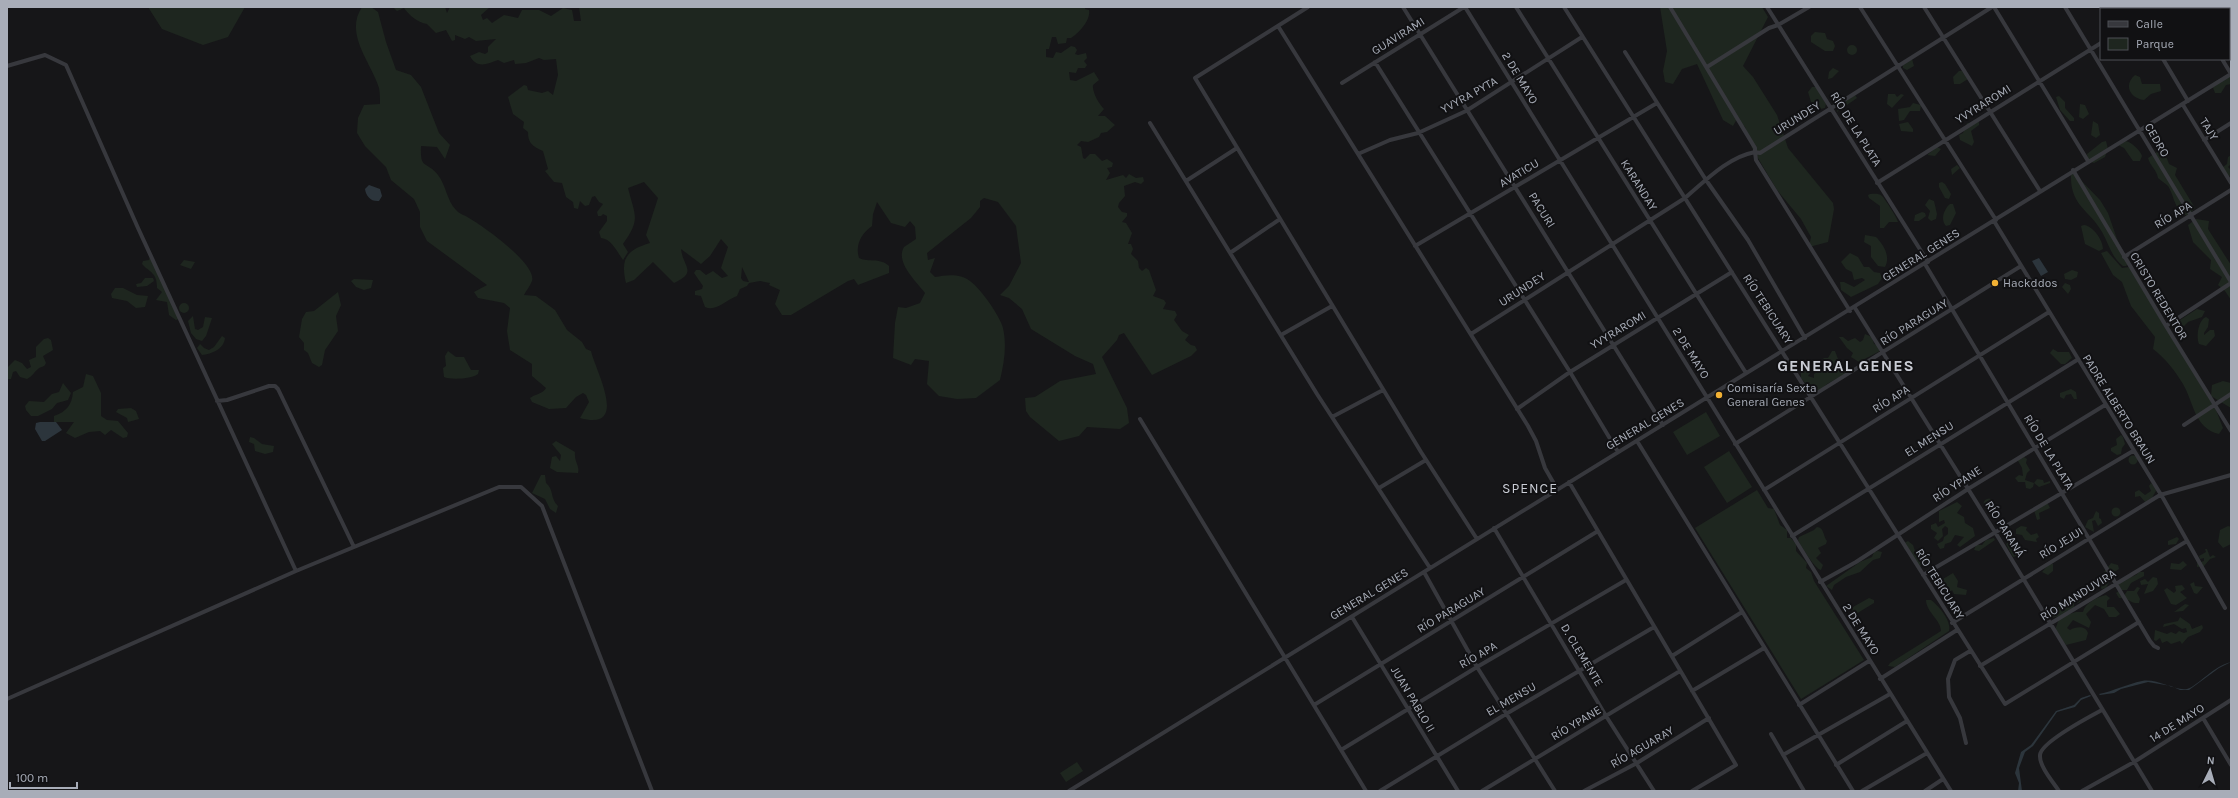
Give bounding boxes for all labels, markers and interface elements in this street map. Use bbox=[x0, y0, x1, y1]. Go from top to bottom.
legend bbox=[2100, 8, 2230, 60]
street label: GUAVIRAMI bbox=[1369, 14, 1427, 58]
text: Calle bbox=[2136, 17, 2163, 31]
text: Parque bbox=[2136, 37, 2174, 51]
street label: 2 DE MAYO bbox=[1499, 49, 1541, 107]
street label: YVYRA PYTA bbox=[1438, 74, 1500, 116]
street label: YVYRAROMI bbox=[1953, 81, 2013, 127]
street label: RÍO DE LA PLATA bbox=[1827, 89, 1885, 169]
street label: URUNDEY bbox=[1771, 98, 1823, 138]
street label: TAJY bbox=[2197, 115, 2221, 143]
street label: CEDRO bbox=[2142, 120, 2172, 160]
street label: AVATICU bbox=[1497, 156, 1541, 190]
street label: KARANDAY bbox=[1618, 157, 1660, 214]
street label: PACURI bbox=[1526, 190, 1558, 230]
street label: RÍO APA bbox=[2151, 197, 2194, 232]
street label: GENERAL GENES bbox=[1880, 226, 1962, 284]
street label: CRISTO REDENTOR bbox=[2127, 250, 2191, 342]
street label: URUNDEY bbox=[1496, 269, 1548, 309]
street label: RÍO TEBICUARY bbox=[1740, 271, 1797, 347]
place label: Hackddos bbox=[2003, 276, 2058, 290]
marker: Hackddos bbox=[1990, 278, 2000, 288]
street label: RÍO PARAGUAY bbox=[1877, 295, 1951, 348]
street label: YVYRAROMI bbox=[1587, 308, 1649, 352]
street label: 2 DE MAYO bbox=[1670, 325, 1712, 382]
street label: PADRE ALBERTO BRAUN bbox=[2080, 352, 2158, 466]
district label: GENERAL GENES bbox=[1777, 356, 1915, 375]
place label: Comisaría Sexta General Genes bbox=[1727, 381, 1817, 409]
street label: RÍO APA bbox=[1869, 381, 1912, 416]
marker: Comisaría Sexta General Genes bbox=[1714, 390, 1724, 400]
street label: GENERAL GENES bbox=[1603, 395, 1687, 453]
street label: RÍO DE LA PLATA bbox=[2021, 411, 2078, 492]
street label: EL MENSU bbox=[1902, 418, 1956, 460]
street label: RÍO YPANE bbox=[1929, 462, 1984, 505]
district label: SPENCE bbox=[1502, 480, 1558, 497]
street label: RÍO PARANÁ bbox=[1982, 498, 2029, 560]
street label: RÍO JEJUI bbox=[2036, 523, 2085, 562]
street label: RÍO TEBICUARY bbox=[1913, 545, 1968, 622]
street label: GENERAL GENES bbox=[1327, 565, 1411, 623]
street label: RÍO MANDUVIRA bbox=[2037, 565, 2119, 624]
street label: RÍO PARAGUAY bbox=[1414, 583, 1488, 636]
street label: 2 DE MAYO bbox=[1840, 601, 1882, 658]
street label: D. CLEMENTE bbox=[1558, 621, 1606, 689]
street label: RÍO APA bbox=[1456, 638, 1499, 671]
street label: JUAN PABLO II bbox=[1388, 664, 1438, 734]
street label: EL MENSU bbox=[1484, 679, 1538, 719]
street label: 14 DE MAYO bbox=[2147, 701, 2207, 745]
street label: RÍO YPANE bbox=[1548, 702, 1604, 743]
street label: RÍO AGUARAY bbox=[1607, 722, 1677, 771]
north arrow bbox=[2190, 750, 2230, 790]
text: N bbox=[2206, 754, 2215, 767]
scale bar bbox=[10, 764, 77, 790]
text: 100 m bbox=[16, 771, 48, 785]

